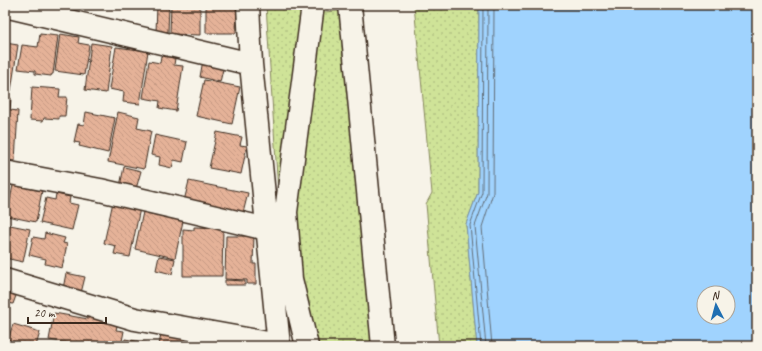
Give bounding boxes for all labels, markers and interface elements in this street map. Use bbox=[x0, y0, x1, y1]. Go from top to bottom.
north arrow bbox=[696, 285, 736, 325]
text: N bbox=[711, 288, 721, 302]
scale bar bbox=[28, 299, 106, 325]
text: 20 m bbox=[34, 305, 56, 321]

